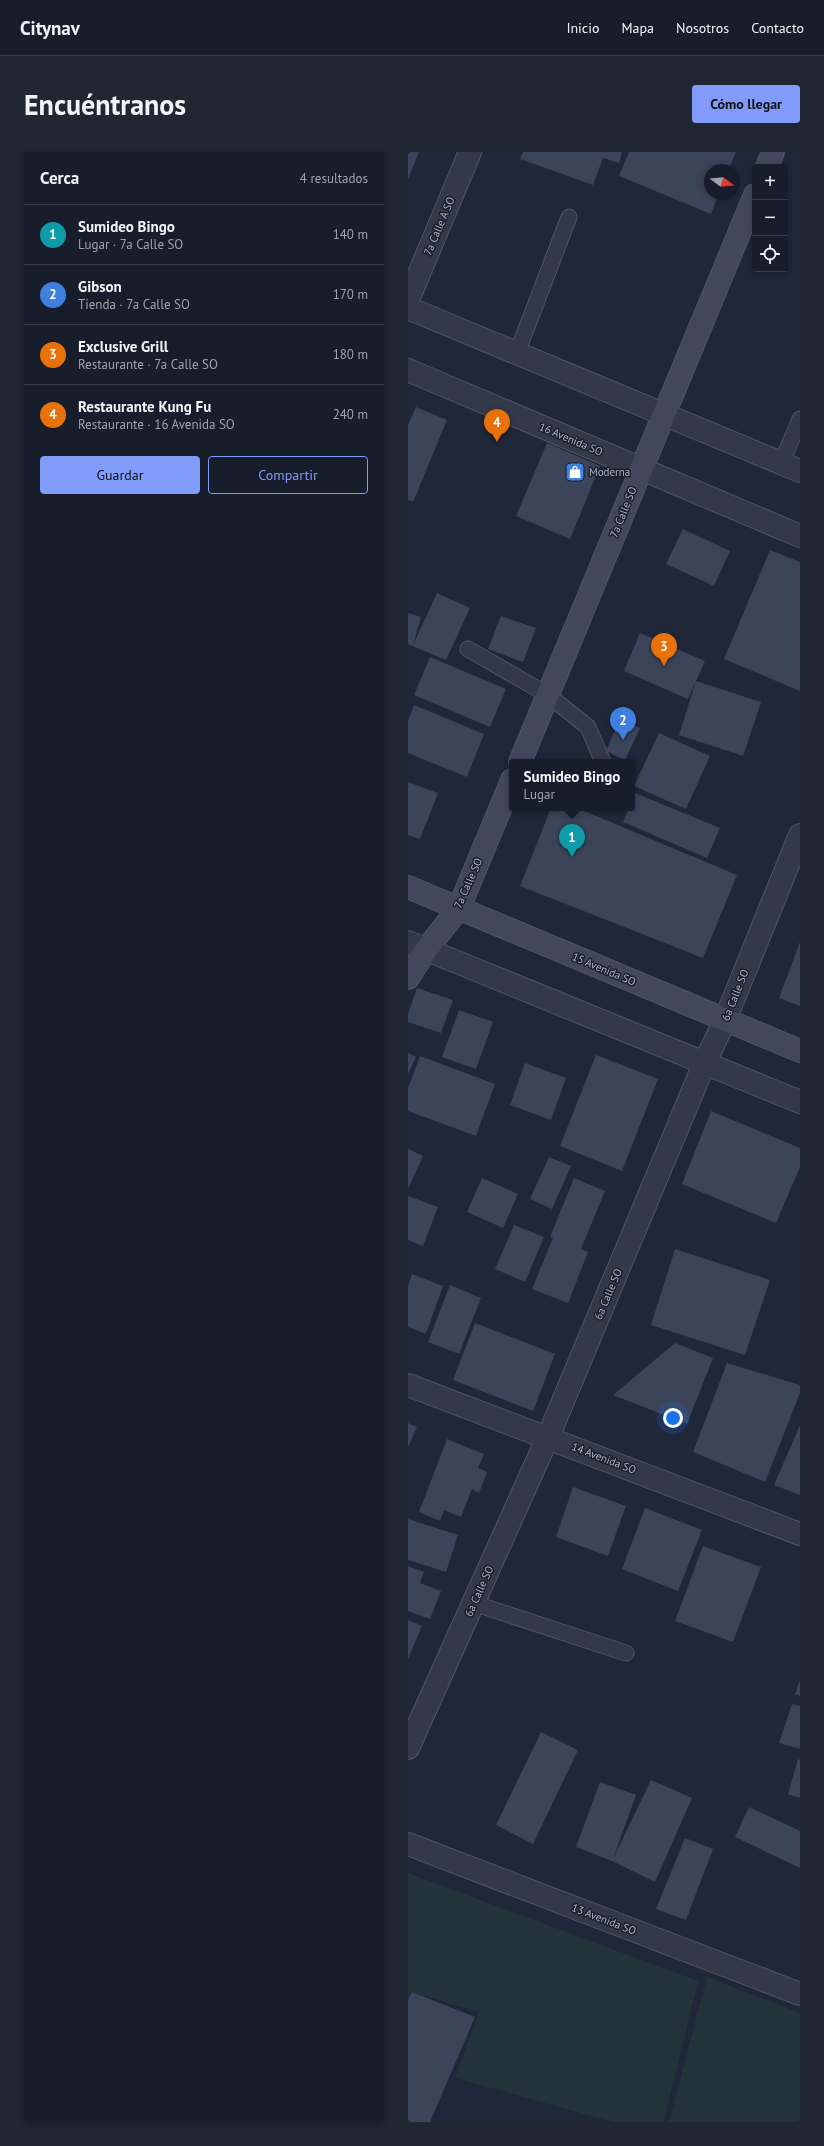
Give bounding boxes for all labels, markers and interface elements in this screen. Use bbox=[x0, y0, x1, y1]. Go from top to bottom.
text: Citynav bbox=[20, 16, 80, 40]
text: Inicio bbox=[566, 19, 599, 37]
text: Mapa bbox=[621, 19, 654, 37]
text: Nosotros bbox=[676, 19, 729, 37]
text: Contacto bbox=[751, 19, 804, 37]
button: Cómo llegar bbox=[692, 85, 800, 123]
text: Encuéntranos bbox=[24, 86, 186, 123]
north arrow bbox=[704, 164, 740, 200]
map controls bbox=[752, 164, 788, 272]
button: + bbox=[752, 164, 788, 200]
text: Cerca bbox=[40, 167, 79, 189]
text: 4 resultados bbox=[300, 170, 368, 187]
street label: 7a Calle A SO bbox=[420, 195, 458, 257]
button: − bbox=[752, 200, 788, 236]
text: Sumideo Bingo bbox=[78, 217, 175, 236]
text: 1 bbox=[49, 226, 57, 243]
text: 140 m bbox=[333, 226, 368, 243]
text: Lugar · 7a Calle SO bbox=[78, 236, 183, 253]
button: locate bbox=[752, 236, 788, 272]
text: Gibson bbox=[78, 277, 122, 296]
text: 2 bbox=[49, 286, 57, 303]
text: 170 m bbox=[333, 286, 368, 303]
text: Tienda · 7a Calle SO bbox=[78, 296, 190, 313]
text: Exclusive Grill bbox=[78, 337, 168, 356]
text: 3 bbox=[49, 346, 57, 363]
text: 180 m bbox=[333, 346, 368, 363]
text: Restaurante · 7a Calle SO bbox=[78, 356, 218, 373]
text: Restaurante Kung Fu bbox=[78, 397, 211, 416]
text: 4 bbox=[49, 406, 57, 423]
text: 240 m bbox=[333, 406, 368, 423]
pin: 4 bbox=[484, 409, 510, 442]
text: Restaurante · 16 Avenida SO bbox=[78, 416, 235, 433]
street label: 16 Avenida SO bbox=[537, 419, 605, 459]
button: Guardar bbox=[40, 456, 200, 494]
button: Compartir bbox=[208, 456, 368, 494]
shop icon: Moderna bbox=[564, 461, 586, 483]
place label: Moderna bbox=[589, 465, 630, 479]
street label: 7a Calle SO bbox=[606, 484, 640, 540]
pin: 3 bbox=[651, 633, 677, 666]
pin: 2 bbox=[610, 707, 636, 740]
popup bbox=[509, 759, 635, 811]
text: Sumideo Bingo bbox=[524, 767, 620, 786]
text: Lugar bbox=[524, 786, 555, 803]
pin: 1 bbox=[559, 824, 585, 857]
street label: 7a Calle SO bbox=[451, 856, 485, 910]
street label: 15 Avenida SO bbox=[570, 949, 638, 989]
street label: 6a Calle SO bbox=[718, 967, 752, 1023]
street label: 6a Calle SO bbox=[591, 1266, 625, 1322]
your location bbox=[663, 1408, 683, 1428]
street label: 14 Avenida SO bbox=[570, 1439, 638, 1477]
street label: 6a Calle SO bbox=[462, 1563, 496, 1619]
street label: 13 Avenida SO bbox=[570, 1900, 638, 1938]

